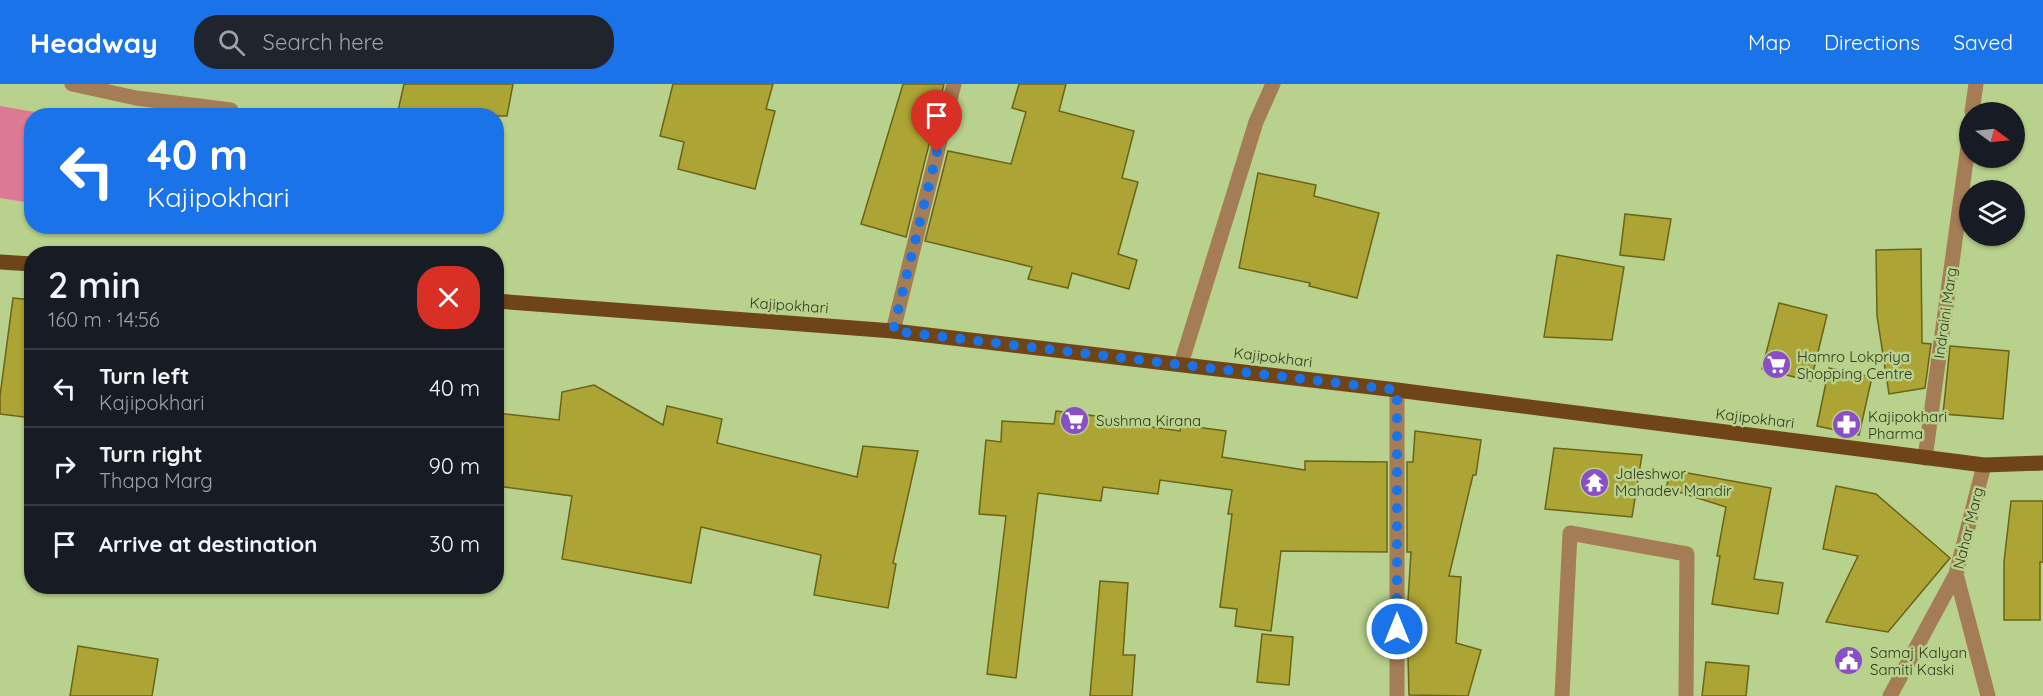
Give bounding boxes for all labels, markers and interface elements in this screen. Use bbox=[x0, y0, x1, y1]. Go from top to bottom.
search box bbox=[194, 15, 614, 69]
text: Headway bbox=[30, 25, 158, 60]
icon: search bbox=[215, 26, 248, 59]
text: Search here bbox=[263, 28, 384, 56]
text: Map bbox=[1748, 29, 1791, 55]
text: Directions bbox=[1824, 29, 1920, 55]
text: Saved bbox=[1953, 29, 2013, 55]
pin bbox=[911, 90, 962, 152]
icon: arrive bbox=[920, 99, 953, 132]
north arrow bbox=[1959, 102, 2025, 168]
map controls bbox=[1959, 102, 2025, 246]
text: 40 m bbox=[147, 128, 248, 181]
icon: left bbox=[48, 132, 126, 210]
text: Kajipokhari bbox=[147, 180, 290, 214]
button: layers bbox=[1959, 180, 2025, 246]
text: 2 min bbox=[48, 262, 141, 307]
button: close bbox=[417, 266, 480, 329]
street label: Indraini Marg bbox=[1929, 266, 1961, 360]
street label: Kajipokhari bbox=[749, 293, 829, 317]
text: 160 m · 14:56 bbox=[48, 307, 160, 332]
street label: Kajipokhari bbox=[1233, 343, 1313, 371]
place label: Hamro Lokpriya Shopping Centre bbox=[1797, 347, 1912, 383]
supermarket icon: Hamro Lokpriya Shopping Centre bbox=[1760, 349, 1792, 381]
text: Turn left bbox=[99, 362, 189, 390]
icon: left bbox=[48, 372, 81, 405]
text: 40 m bbox=[429, 374, 480, 402]
text: Kajipokhari bbox=[99, 390, 205, 415]
supermarket icon: Sushma Kirana bbox=[1059, 404, 1091, 436]
street label: Kajipokhari bbox=[1715, 404, 1795, 432]
place label: Kajipokhari Pharma bbox=[1868, 407, 1947, 443]
pharmacy icon: Kajipokhari Pharma bbox=[1831, 409, 1863, 441]
place label: Sushma Kirana bbox=[1096, 411, 1201, 430]
text: Turn right bbox=[99, 440, 203, 468]
icon: right bbox=[48, 450, 81, 483]
text: 90 m bbox=[429, 452, 480, 480]
place label: Jaleshwor Mahadev Mandir bbox=[1615, 464, 1732, 500]
temple icon: Jaleshwor Mahadev Mandir bbox=[1578, 466, 1610, 498]
text: Thapa Marg bbox=[99, 468, 213, 493]
street label: Nahar Marg bbox=[1949, 485, 1987, 571]
icon: arrive bbox=[48, 528, 81, 561]
text: Arrive at destination bbox=[99, 530, 317, 558]
text: 30 m bbox=[429, 530, 480, 558]
position arrow bbox=[1365, 597, 1429, 661]
place label: Samaj Kalyan Samiti Kaski bbox=[1870, 643, 1967, 679]
public building icon: Samaj Kalyan Samiti Kaski bbox=[1833, 645, 1865, 677]

